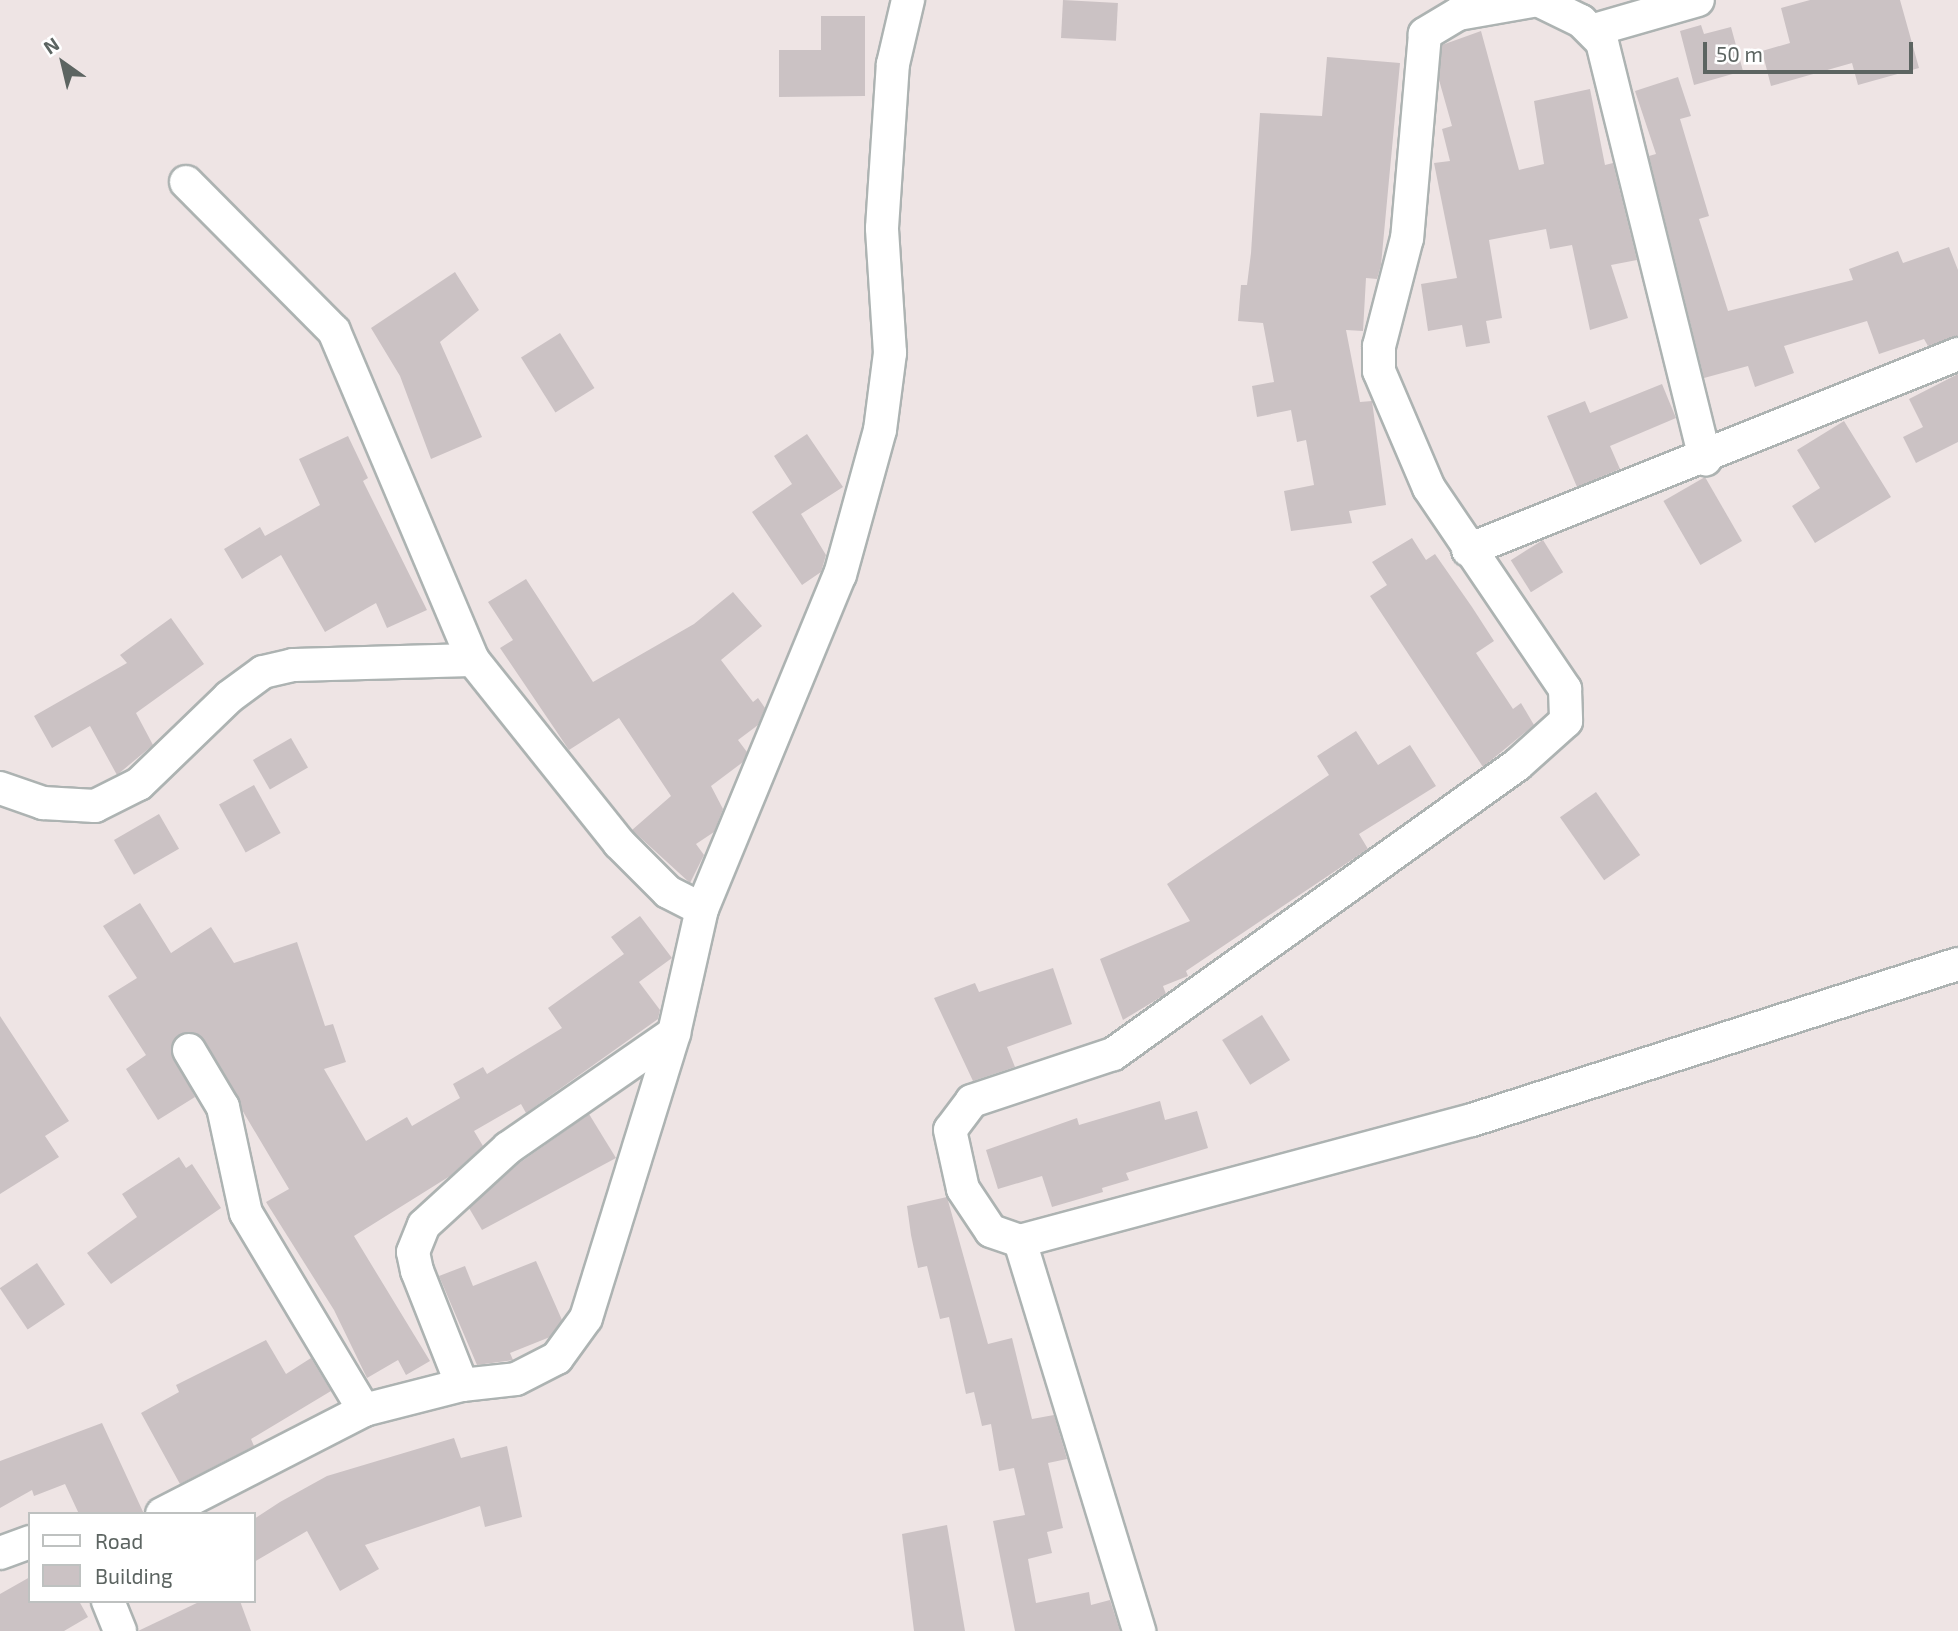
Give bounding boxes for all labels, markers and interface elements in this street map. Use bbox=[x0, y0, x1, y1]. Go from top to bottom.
north arrow bbox=[28, 28, 98, 98]
scale bar bbox=[1706, 28, 1916, 72]
text: N bbox=[39, 32, 63, 59]
text: 50 m bbox=[1716, 41, 1763, 66]
legend bbox=[28, 1512, 256, 1603]
text: Road bbox=[95, 1528, 143, 1553]
text: Building bbox=[95, 1563, 173, 1588]

